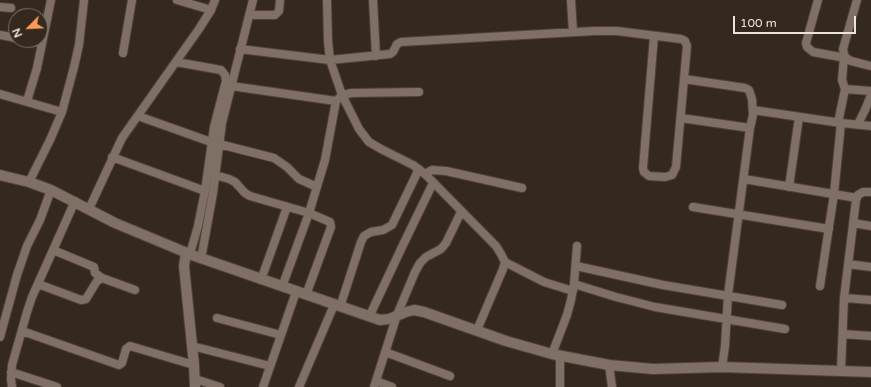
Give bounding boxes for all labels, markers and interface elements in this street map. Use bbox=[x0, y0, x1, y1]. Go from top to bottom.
north arrow bbox=[8, 8, 48, 48]
scale bar bbox=[735, 8, 858, 34]
text: 100 m bbox=[740, 16, 777, 30]
text: N bbox=[10, 26, 25, 39]

